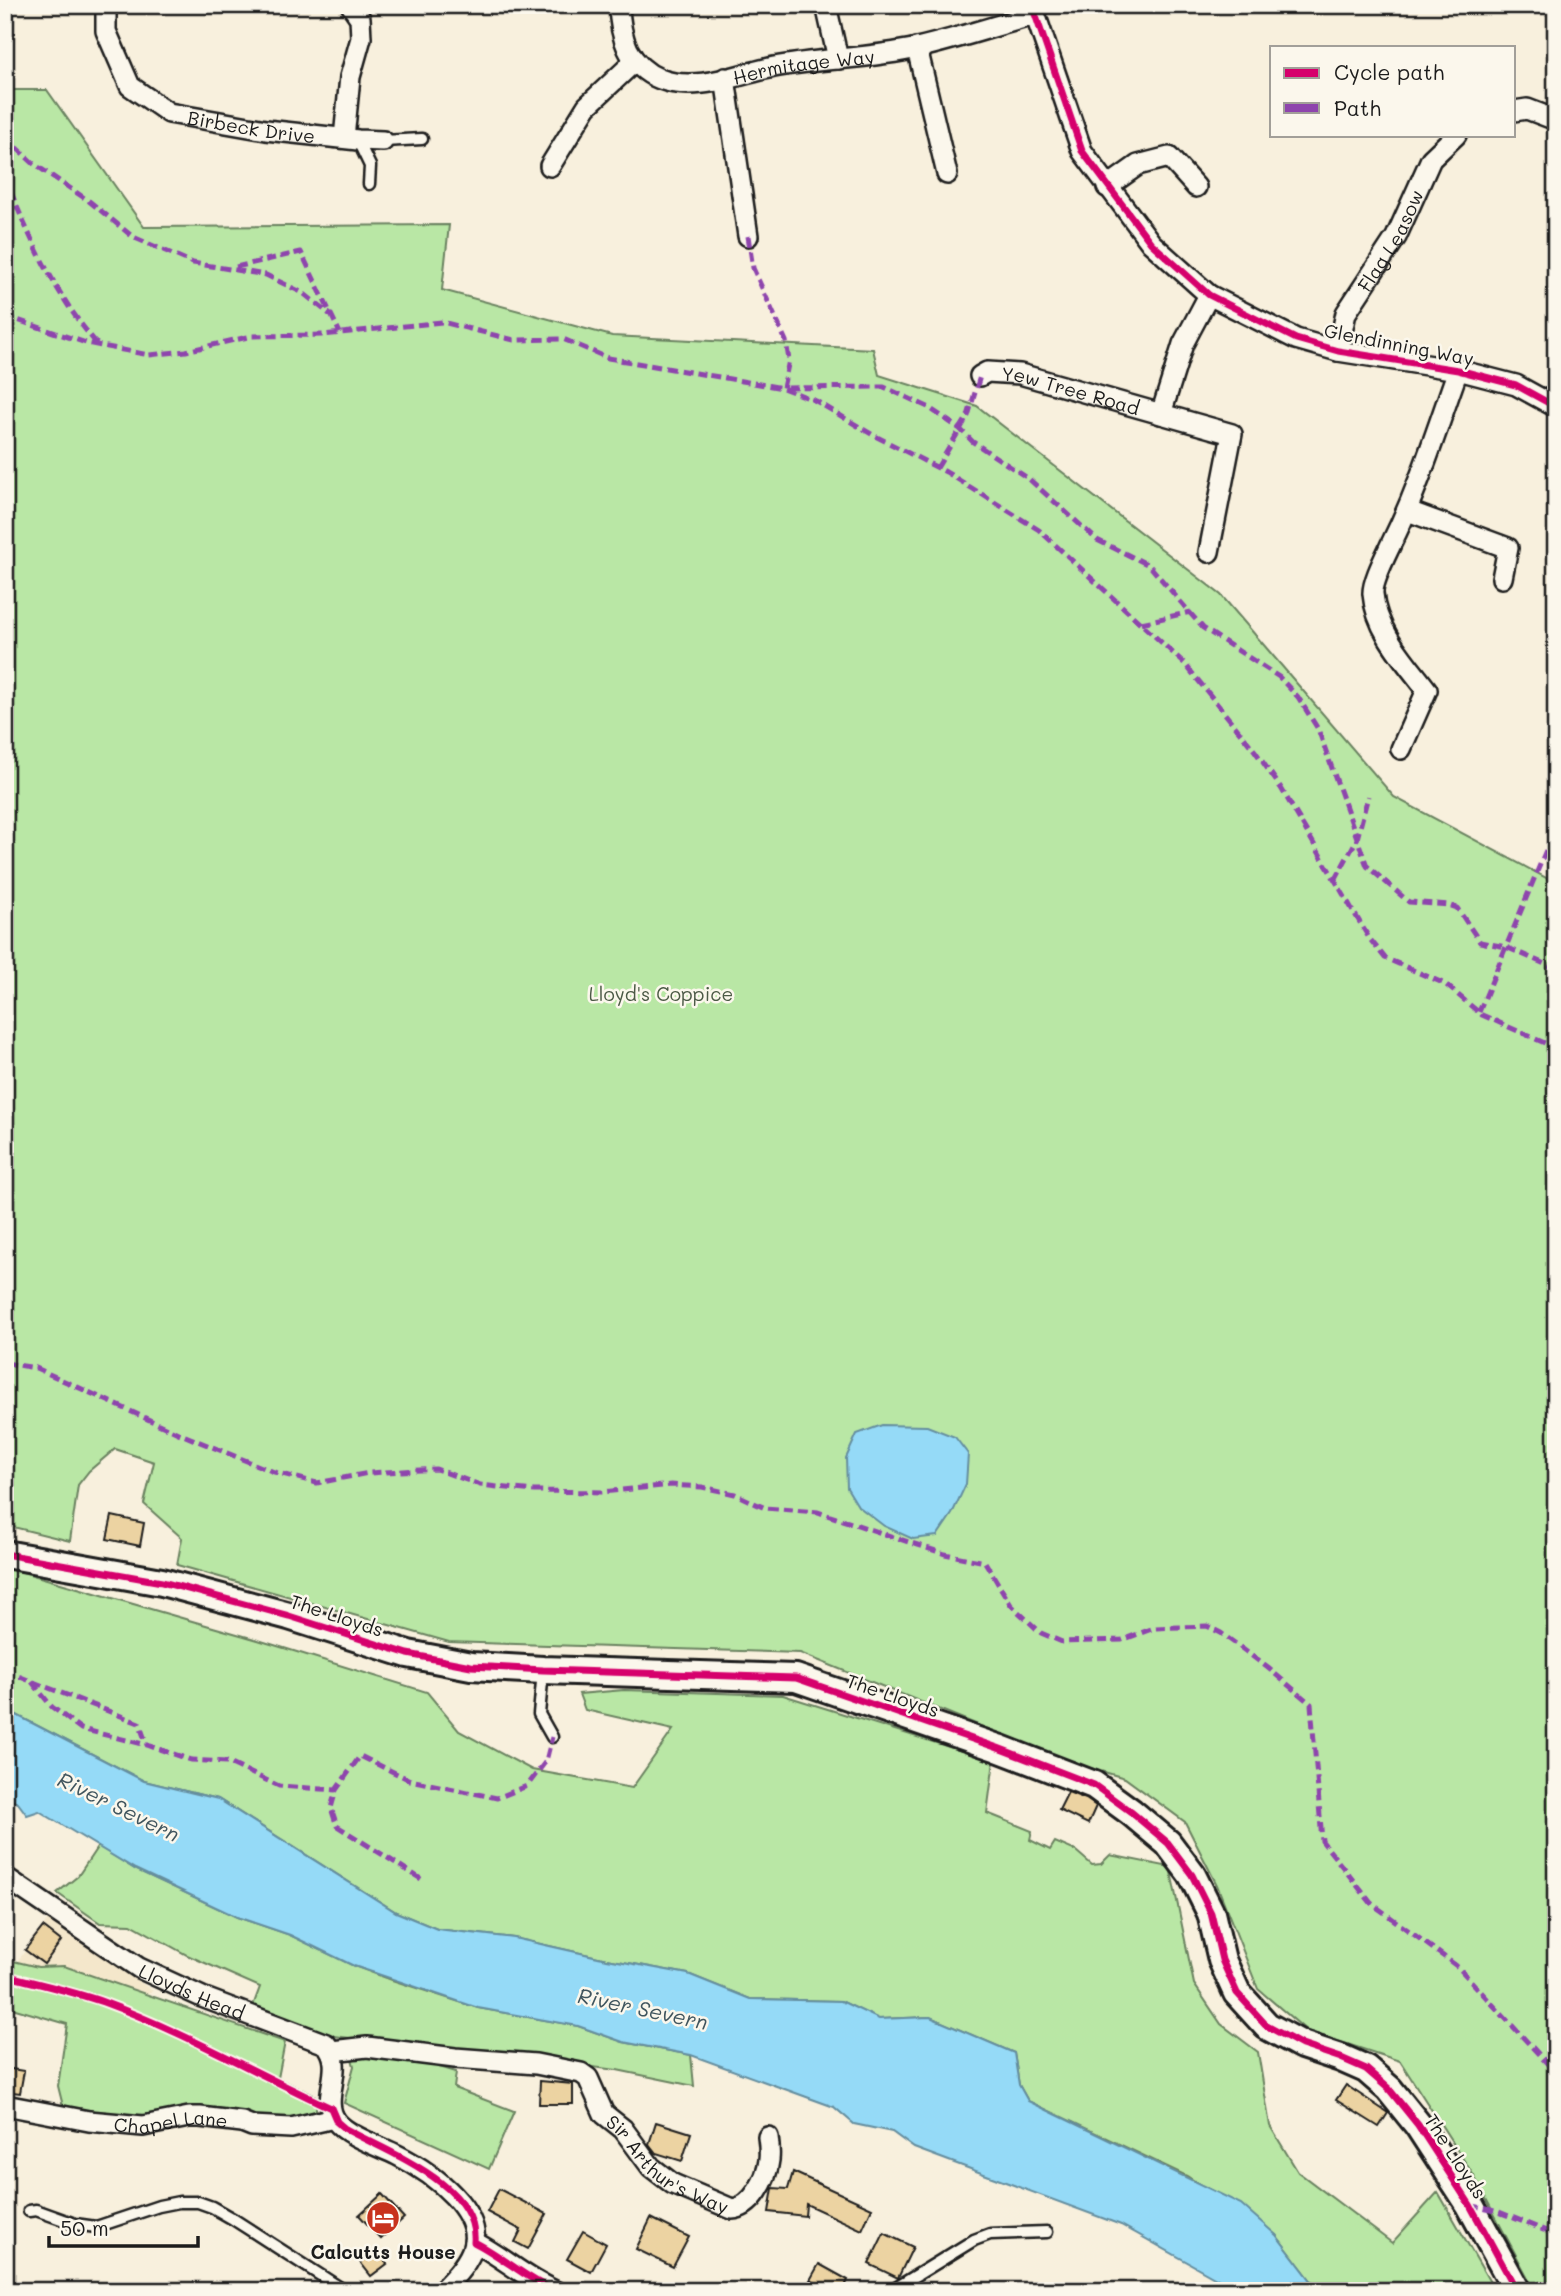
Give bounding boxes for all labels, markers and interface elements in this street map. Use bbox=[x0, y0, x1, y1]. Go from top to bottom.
street label: Hermitage Way bbox=[730, 43, 876, 89]
legend bbox=[1270, 46, 1516, 136]
text: Cycle path bbox=[1334, 58, 1444, 85]
text: Path bbox=[1334, 94, 1381, 121]
street label: Birbeck Drive bbox=[186, 104, 316, 148]
street label: Flag Leasow bbox=[1351, 186, 1428, 296]
street label: Glendinning Way bbox=[1322, 317, 1476, 371]
street label: Yew Tree Road bbox=[1001, 360, 1143, 420]
park label: Lloyd's Coppice bbox=[589, 981, 733, 1006]
street label: The Lloyds bbox=[287, 1588, 387, 1642]
street label: The Lloyds bbox=[843, 1667, 943, 1723]
water label: River Severn bbox=[54, 1765, 184, 1847]
street label: Lloyds Head bbox=[135, 1957, 248, 2025]
water label: River Severn bbox=[575, 1981, 711, 2035]
street label: Chapel Lane bbox=[113, 2104, 229, 2139]
street label: Sir Arthur's Way bbox=[602, 2109, 733, 2219]
street label: The Lloyds bbox=[1419, 2109, 1493, 2203]
hotel icon: Calcutts House bbox=[364, 2199, 402, 2237]
scale bar bbox=[49, 2205, 198, 2249]
text: 50 m bbox=[60, 2214, 109, 2241]
place label: Calcutts House bbox=[310, 2239, 456, 2264]

